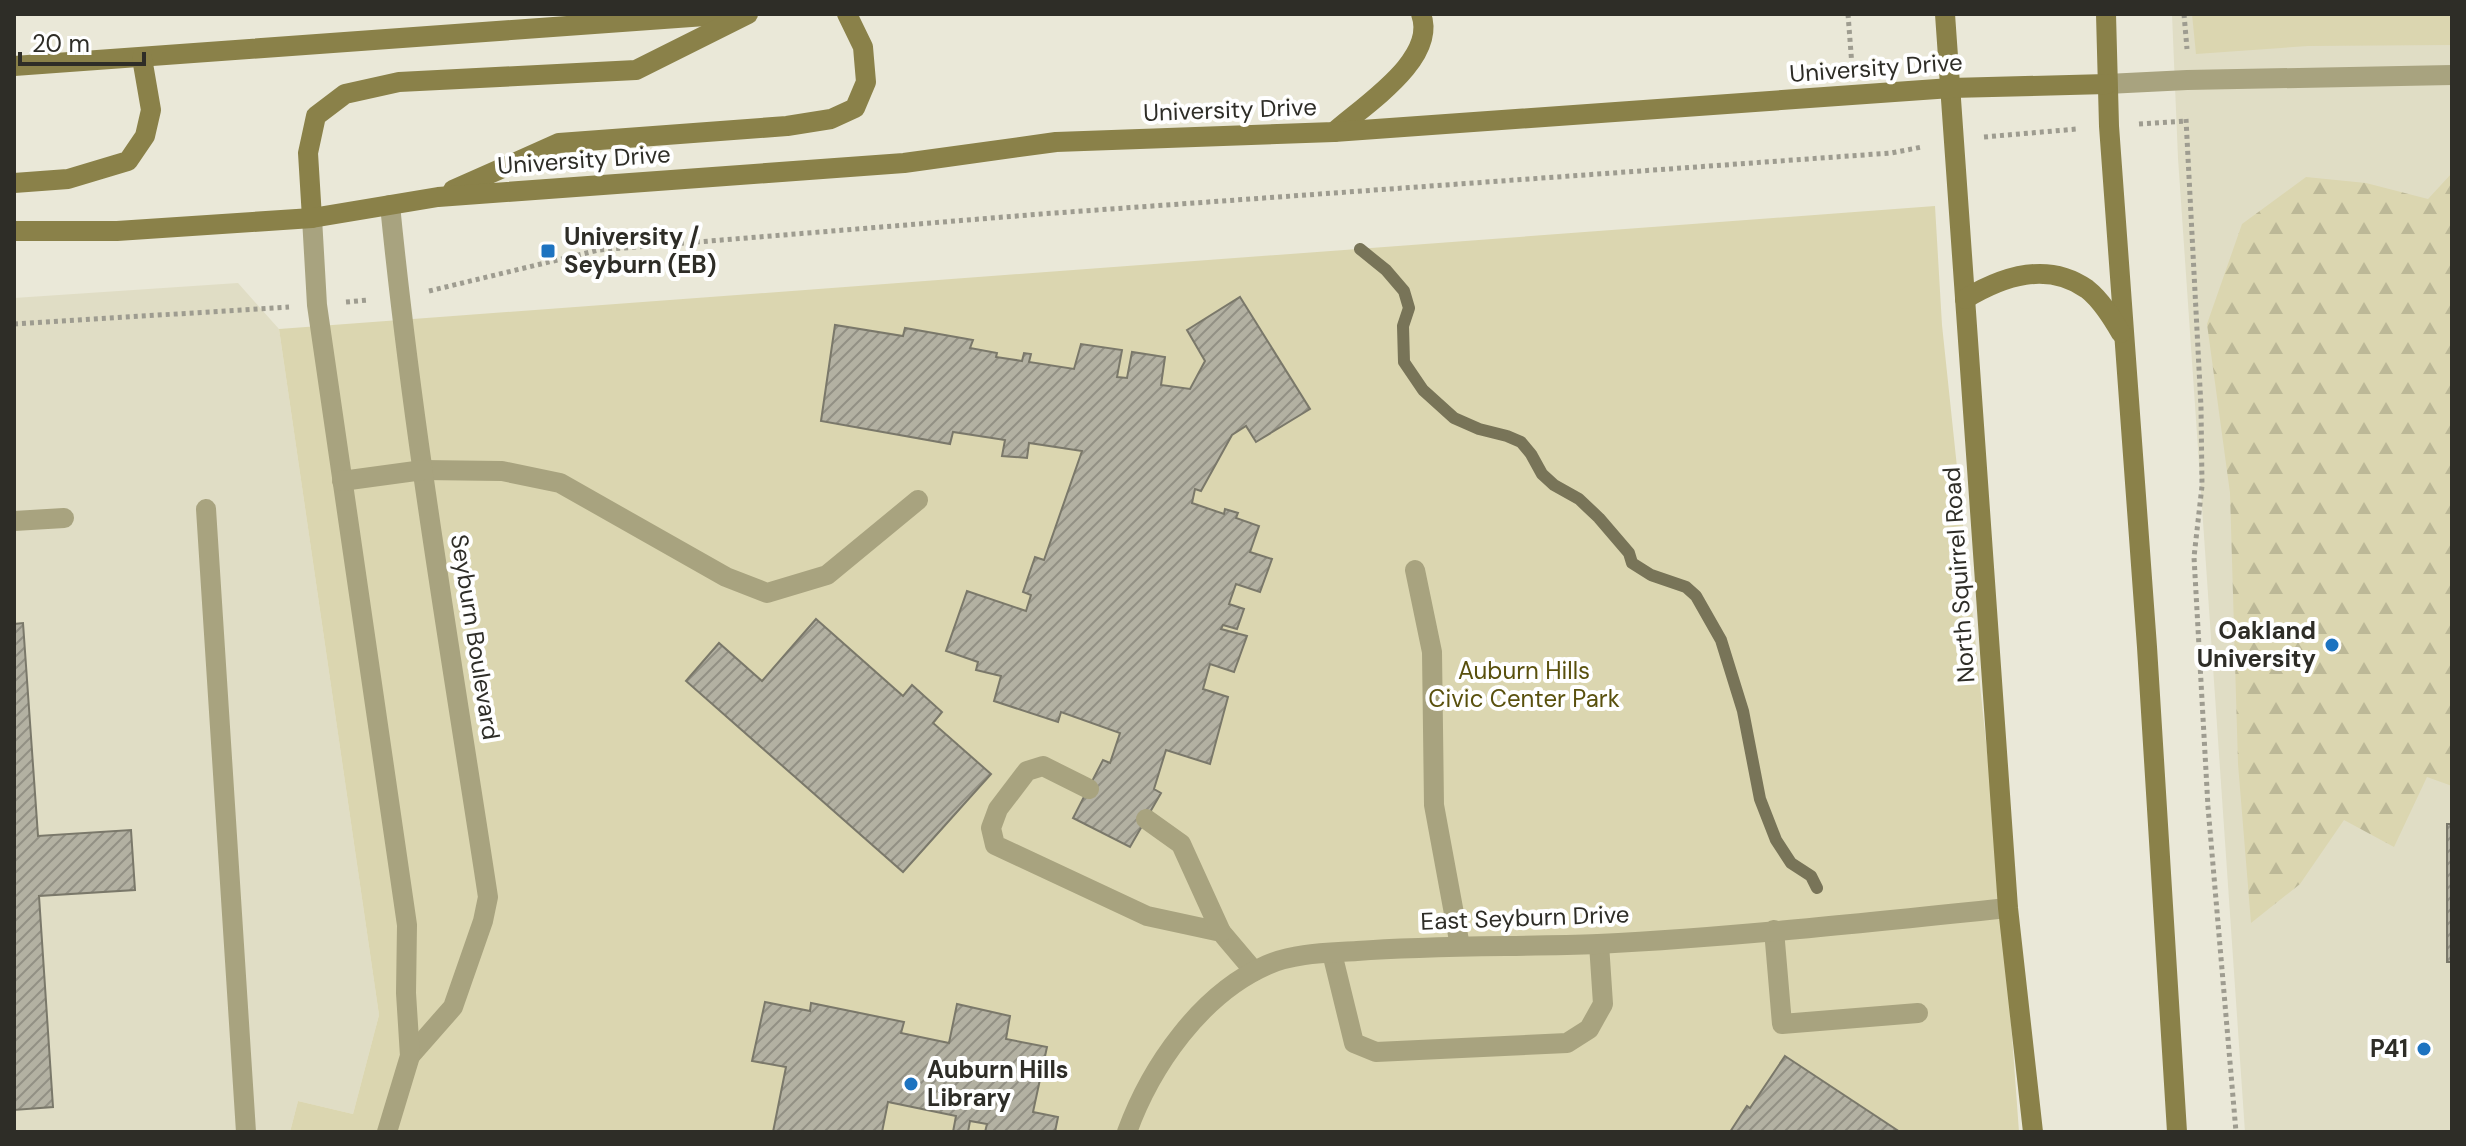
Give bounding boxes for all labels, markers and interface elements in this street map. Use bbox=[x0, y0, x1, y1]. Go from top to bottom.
scale bar bbox=[20, 16, 144, 66]
text: 20 m bbox=[32, 28, 90, 59]
street label: University Drive bbox=[1788, 46, 1964, 89]
street label: University Drive bbox=[1143, 91, 1317, 128]
street label: University Drive bbox=[496, 138, 672, 181]
place label: University / Seyburn (EB) bbox=[564, 221, 716, 280]
marker: University / Seyburn (EB) bbox=[539, 242, 557, 260]
street label: North Squirrel Road bbox=[1935, 466, 1982, 684]
street label: Seyburn Boulevard bbox=[444, 532, 507, 742]
place label: Oakland University bbox=[2197, 615, 2316, 674]
marker: Oakland University bbox=[2323, 636, 2341, 654]
park label: Auburn Hills Civic Center Park bbox=[1428, 655, 1620, 714]
street label: East Seyburn Drive bbox=[1420, 898, 1630, 937]
place label: P41 bbox=[2370, 1033, 2408, 1064]
marker: P41 bbox=[2415, 1040, 2433, 1058]
place label: Auburn Hills Library bbox=[927, 1054, 1069, 1113]
marker: Auburn Hills Library bbox=[902, 1075, 920, 1093]

